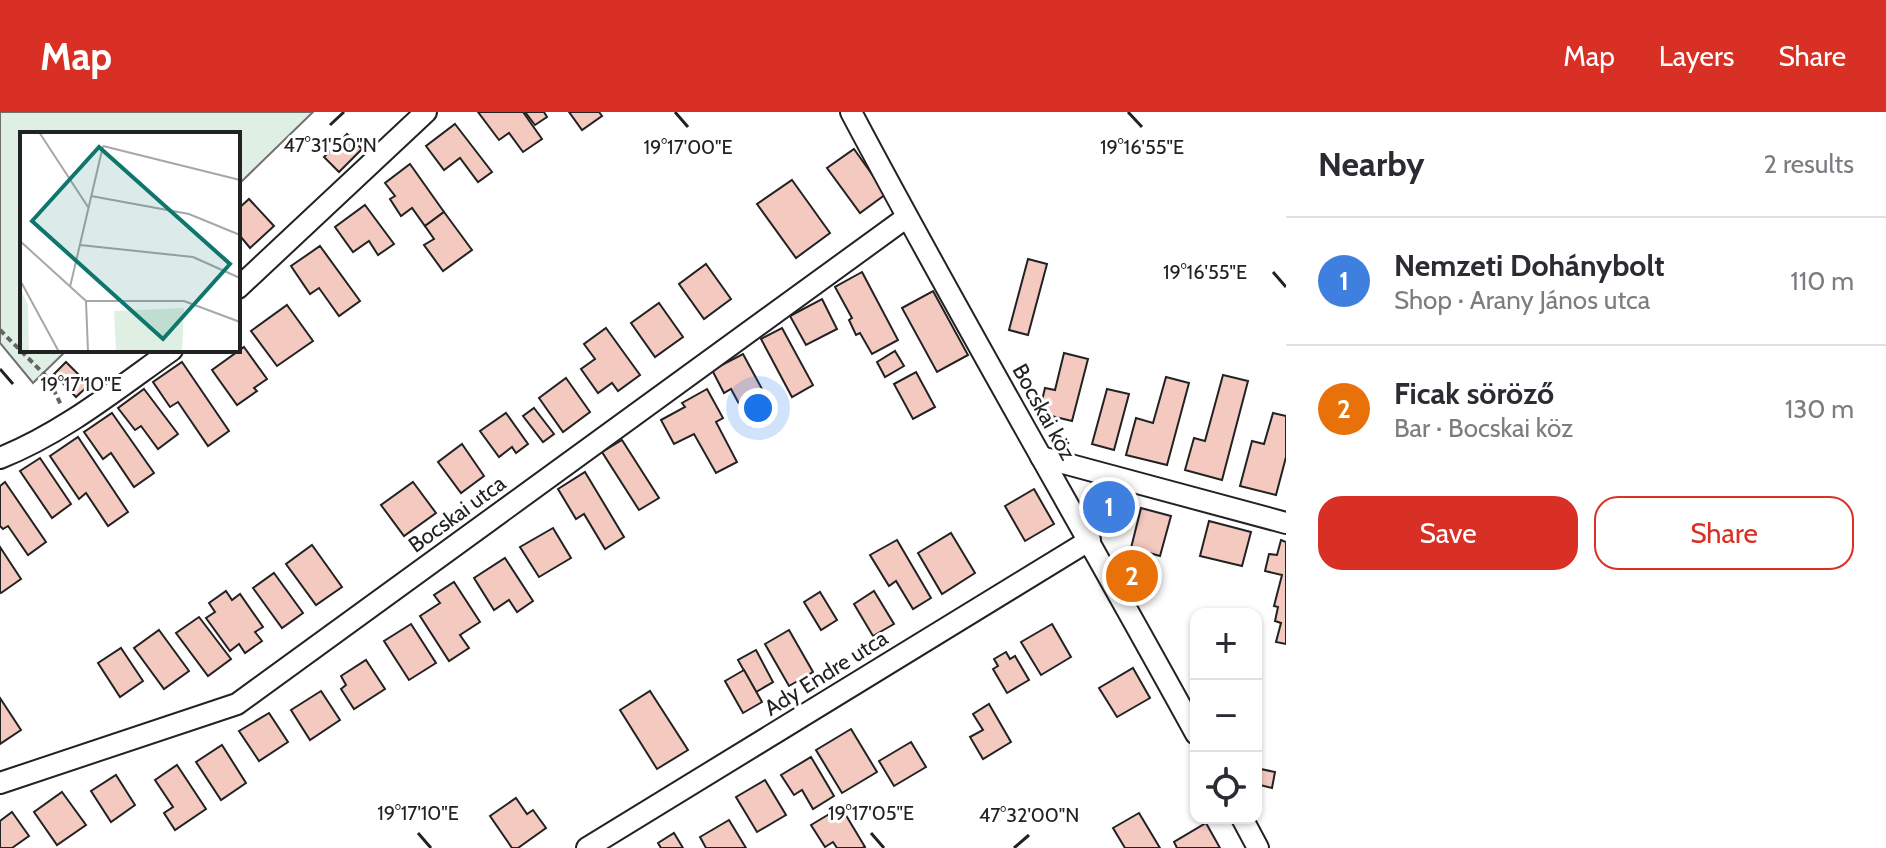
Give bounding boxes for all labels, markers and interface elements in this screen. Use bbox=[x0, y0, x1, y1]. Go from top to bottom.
text: Map bbox=[40, 33, 112, 80]
text: Map bbox=[1563, 39, 1615, 73]
text: Layers bbox=[1659, 39, 1734, 73]
text: Share bbox=[1778, 39, 1846, 73]
inset map bbox=[20, 132, 240, 352]
text: 47°31'50"N bbox=[283, 133, 377, 157]
text: 19°17'00"E bbox=[643, 135, 733, 159]
text: 19°16'55"E bbox=[1100, 135, 1184, 159]
text: Nearby bbox=[1318, 143, 1425, 185]
text: 2 results bbox=[1763, 148, 1854, 180]
text: Nemzeti Dohánybolt bbox=[1394, 247, 1664, 284]
text: 19°16'55"E bbox=[1163, 260, 1247, 284]
text: 1 bbox=[1339, 265, 1349, 297]
text: 110 m bbox=[1790, 265, 1854, 297]
text: Shop · Arany János utca bbox=[1394, 284, 1650, 316]
street label: Bocskai köz bbox=[1007, 359, 1081, 465]
text: 19°17'10"E bbox=[40, 372, 122, 396]
text: Ficak söröző bbox=[1394, 375, 1554, 412]
your location bbox=[738, 388, 778, 428]
text: 2 bbox=[1337, 393, 1351, 425]
text: 130 m bbox=[1785, 393, 1854, 425]
text: Bar · Bocskai köz bbox=[1394, 412, 1573, 444]
street label: Bocskai utca bbox=[403, 469, 511, 558]
pin: 1 bbox=[1083, 477, 1135, 537]
button: Save bbox=[1318, 496, 1578, 570]
button: Share bbox=[1594, 496, 1854, 570]
pin: 2 bbox=[1106, 546, 1158, 606]
map controls bbox=[1190, 608, 1262, 824]
button: + bbox=[1190, 608, 1262, 680]
street label: Ady Endre utca bbox=[759, 624, 893, 722]
button: − bbox=[1190, 680, 1262, 752]
button: locate bbox=[1190, 752, 1262, 824]
text: 19°17'10"E bbox=[377, 801, 459, 825]
text: 19°17'05"E bbox=[828, 801, 914, 825]
text: 47°32'00"N bbox=[979, 803, 1079, 827]

